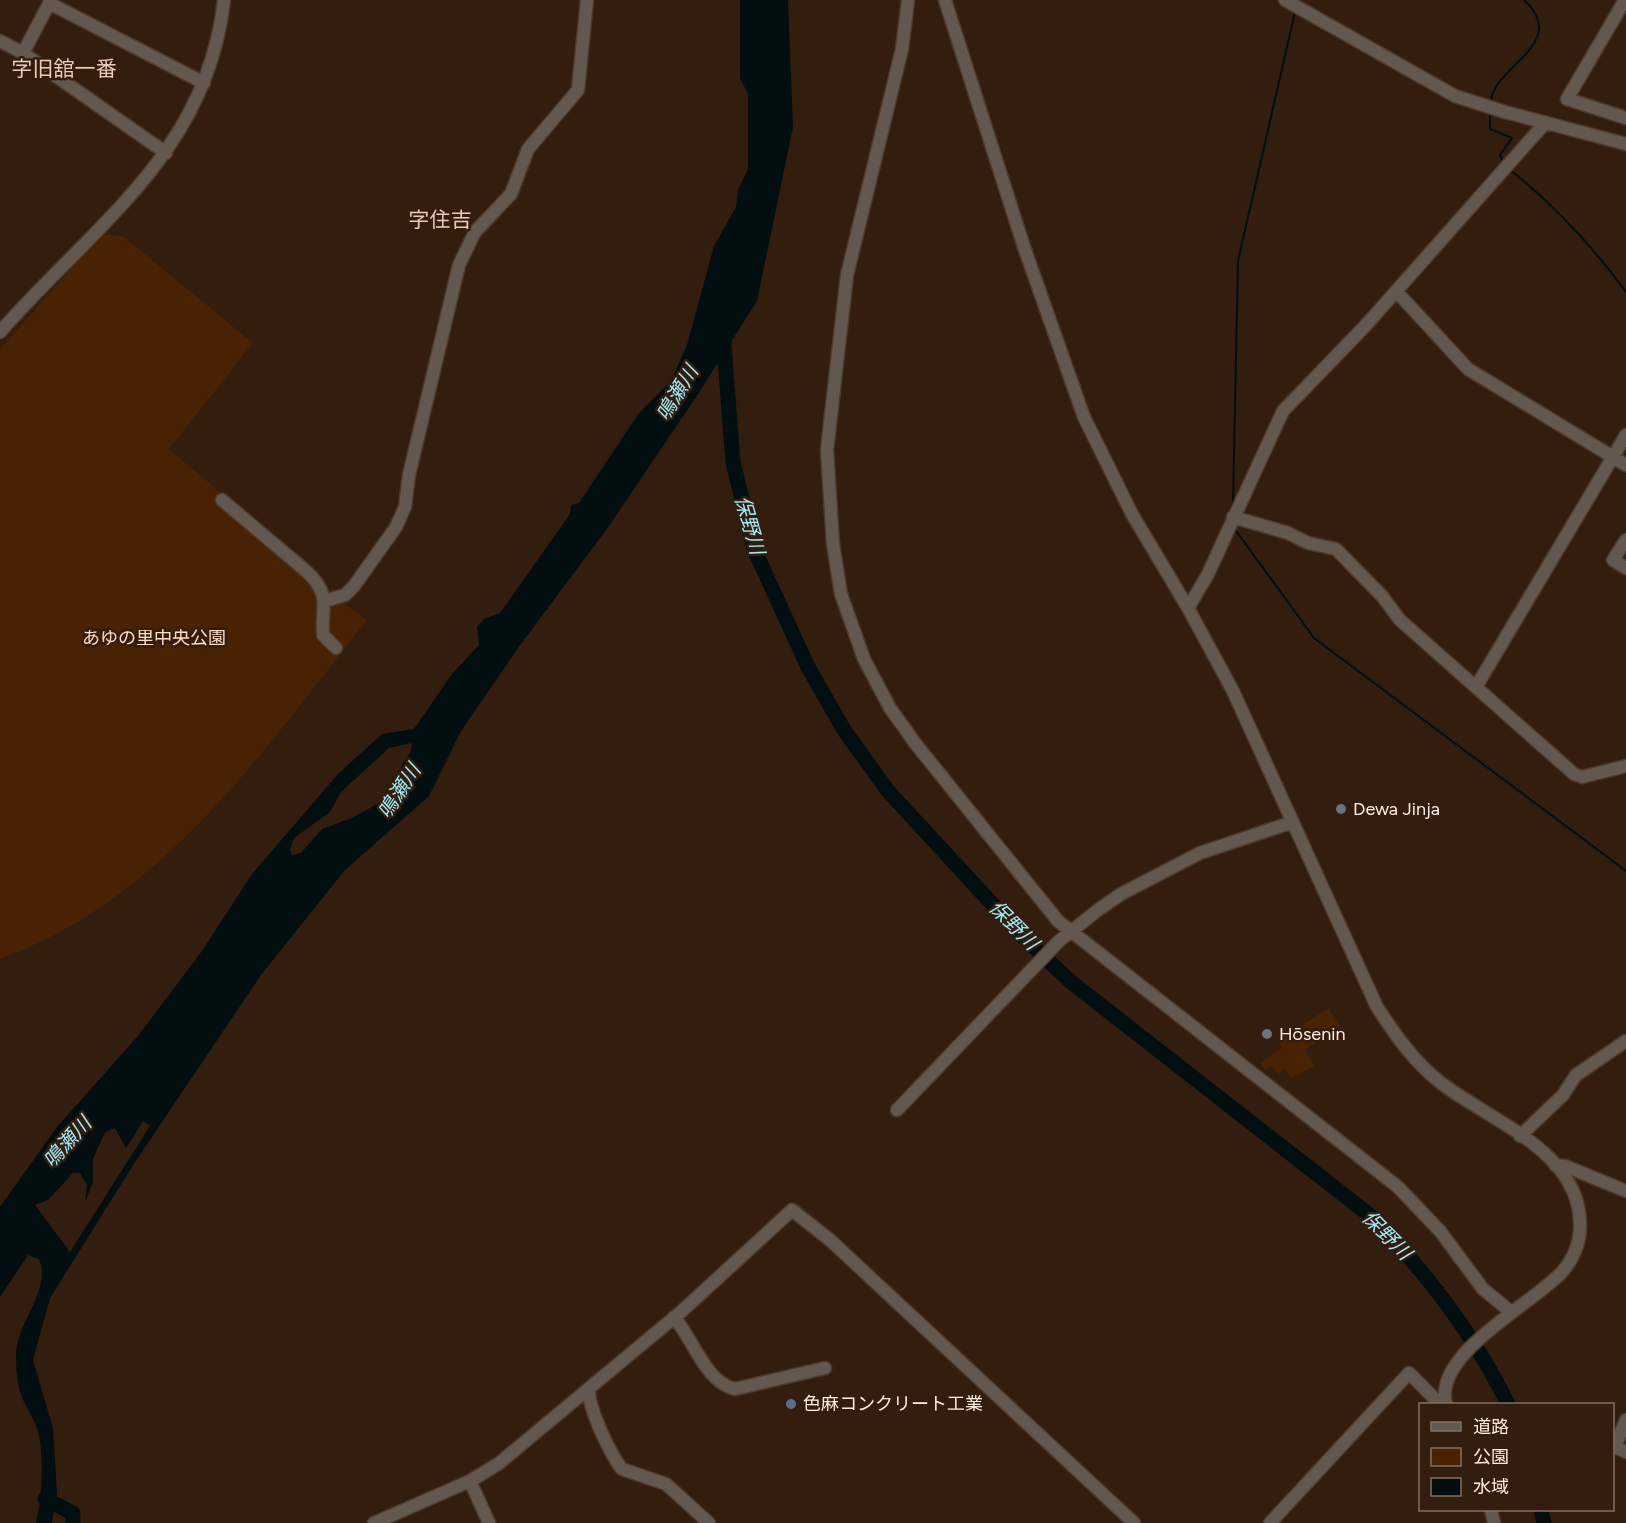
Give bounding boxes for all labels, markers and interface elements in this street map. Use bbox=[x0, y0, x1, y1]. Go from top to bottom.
district label: 字旧舘一番 bbox=[12, 56, 117, 81]
district label: 字住吉 bbox=[409, 207, 472, 232]
water label: 鳴瀬川 bbox=[651, 359, 704, 425]
water label: 保野川 bbox=[730, 493, 770, 559]
park label: あゆの里中央公園 bbox=[82, 627, 226, 649]
water label: 鳴瀬川 bbox=[373, 758, 426, 823]
place label: Dewa Jinja bbox=[1353, 798, 1440, 820]
marker: Dewa Jinja bbox=[1334, 802, 1348, 816]
water label: 保野川 bbox=[984, 895, 1045, 956]
place label: Hōsenin bbox=[1279, 1023, 1345, 1045]
marker: Hōsenin bbox=[1260, 1027, 1274, 1041]
water label: 鳴瀬川 bbox=[38, 1110, 97, 1172]
water label: 保野川 bbox=[1357, 1205, 1418, 1266]
place label: 色麻コンクリート工業 bbox=[803, 1393, 983, 1415]
marker: 色麻コンクリート工業 bbox=[784, 1397, 798, 1411]
legend bbox=[1419, 1403, 1614, 1511]
text: 道路 bbox=[1473, 1416, 1509, 1438]
text: 公園 bbox=[1473, 1446, 1509, 1468]
text: 水域 bbox=[1473, 1476, 1509, 1498]

